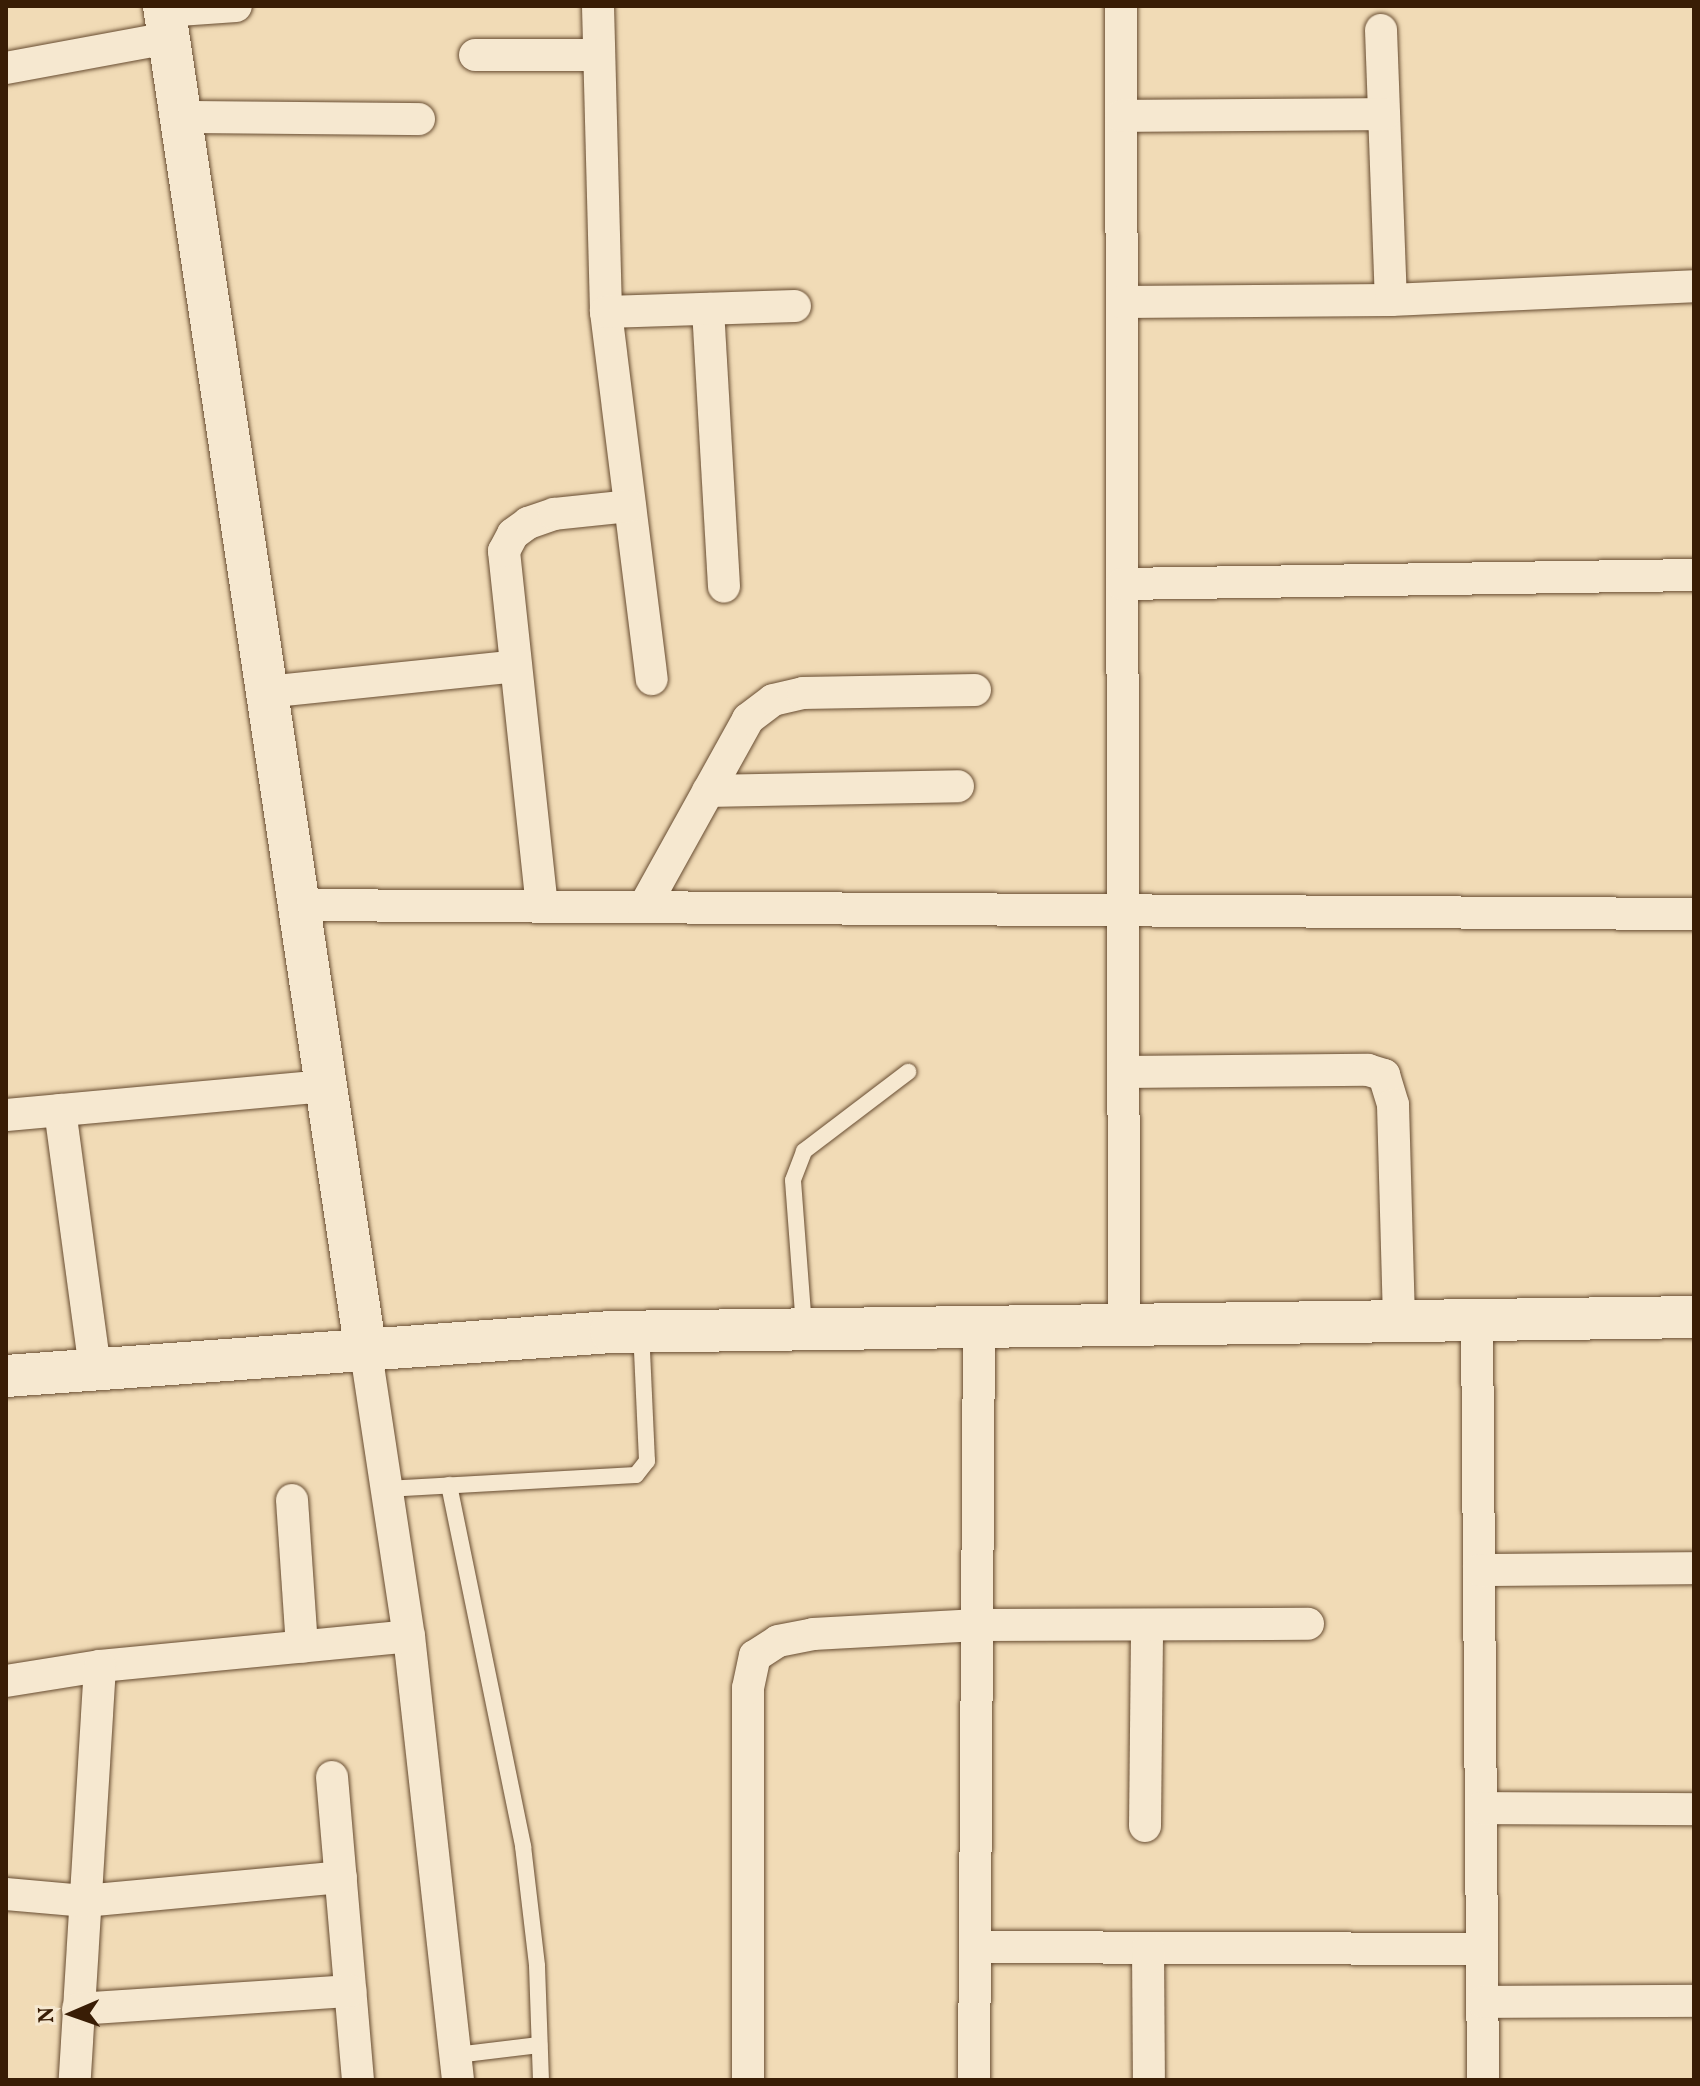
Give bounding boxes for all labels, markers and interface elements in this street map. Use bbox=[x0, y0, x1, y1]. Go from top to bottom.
north arrow bbox=[32, 1974, 112, 2054]
text: N bbox=[32, 2006, 63, 2023]

